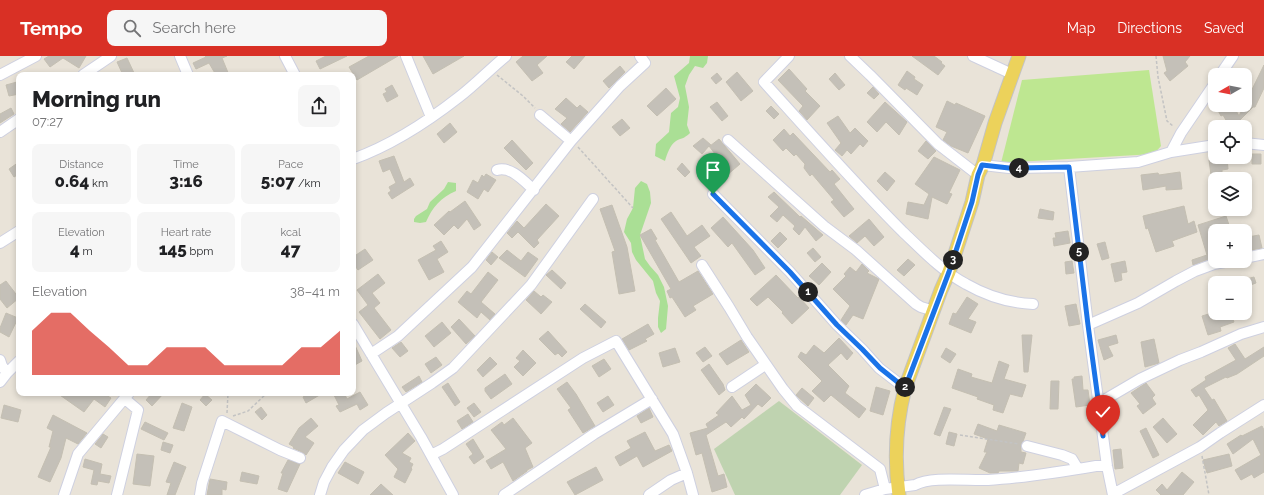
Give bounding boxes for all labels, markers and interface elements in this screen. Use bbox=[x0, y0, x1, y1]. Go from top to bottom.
search box bbox=[107, 10, 387, 46]
text: Tempo bbox=[20, 17, 83, 39]
icon: search bbox=[121, 17, 143, 39]
text: Search here bbox=[153, 19, 236, 37]
text: Map bbox=[1067, 20, 1095, 36]
text: Directions bbox=[1117, 20, 1182, 36]
text: Saved bbox=[1204, 20, 1244, 36]
north arrow bbox=[1208, 68, 1252, 112]
map controls bbox=[1208, 68, 1252, 320]
button: share bbox=[298, 85, 340, 127]
text: Morning run bbox=[32, 86, 161, 112]
text: 07:27 bbox=[32, 114, 63, 129]
button: locate bbox=[1208, 120, 1252, 164]
pin bbox=[696, 153, 730, 194]
text: Distance bbox=[59, 158, 103, 171]
text: Time bbox=[173, 158, 199, 171]
text: Pace bbox=[278, 158, 303, 171]
pin: 4 bbox=[1009, 158, 1029, 178]
icon: arrive bbox=[702, 159, 724, 181]
text: 4 bbox=[1016, 161, 1022, 174]
text: 0.64 bbox=[55, 171, 89, 191]
text: 3:16 bbox=[169, 171, 203, 191]
text: 5:07 bbox=[261, 171, 295, 191]
button: layers bbox=[1208, 172, 1252, 216]
text: km bbox=[89, 177, 108, 190]
text: /km bbox=[295, 177, 321, 190]
button: + bbox=[1208, 224, 1252, 268]
text: Elevation bbox=[58, 226, 105, 239]
text: Heart rate bbox=[161, 226, 211, 239]
text: kcal bbox=[280, 226, 301, 239]
text: 4 bbox=[70, 239, 80, 259]
text: 145 bbox=[159, 239, 187, 259]
text: 47 bbox=[281, 239, 300, 259]
pin: 5 bbox=[1069, 242, 1089, 262]
text: m bbox=[80, 245, 93, 258]
text: bpm bbox=[187, 245, 213, 258]
text: 5 bbox=[1076, 245, 1082, 258]
pin: 3 bbox=[943, 250, 963, 270]
text: 3 bbox=[950, 253, 956, 266]
button: − bbox=[1208, 276, 1252, 320]
pin: 1 bbox=[798, 282, 818, 302]
text: Elevation bbox=[32, 284, 87, 299]
text: 38–41 m bbox=[290, 284, 340, 299]
text: 1 bbox=[805, 285, 811, 298]
pin: 2 bbox=[895, 377, 915, 397]
text: 2 bbox=[902, 380, 908, 393]
pin bbox=[1086, 395, 1120, 436]
icon: check bbox=[1092, 401, 1114, 423]

